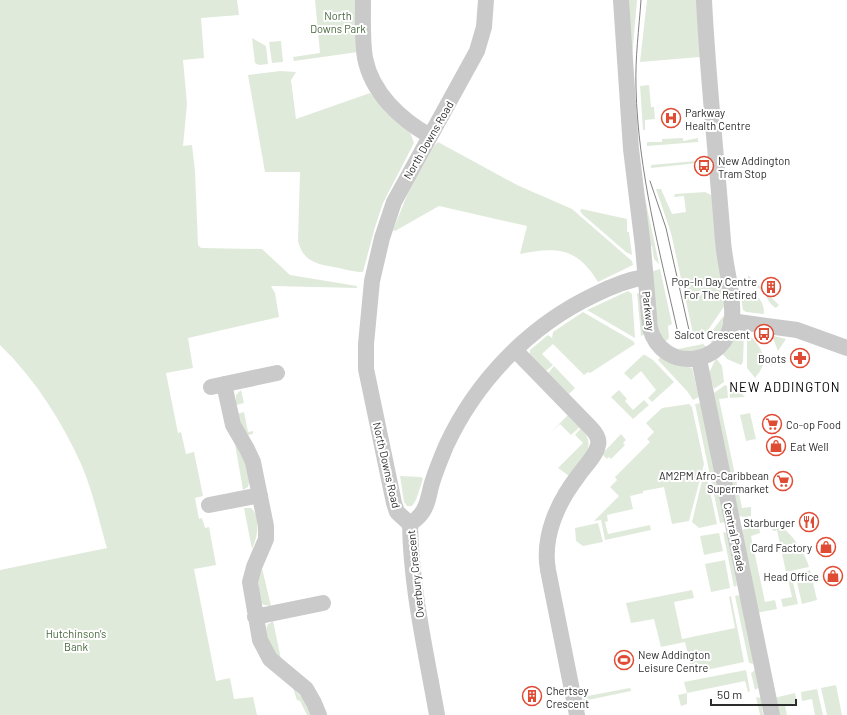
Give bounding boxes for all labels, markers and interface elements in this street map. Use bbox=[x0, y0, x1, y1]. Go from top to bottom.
park label: North Downs Park bbox=[310, 9, 366, 35]
street label: North Downs Road bbox=[400, 99, 456, 181]
place label: Parkway Health Centre bbox=[685, 106, 751, 132]
hospital icon: Parkway Health Centre bbox=[660, 107, 682, 129]
place label: New Addington Tram Stop bbox=[718, 154, 790, 180]
bus stop icon: New Addington Tram Stop bbox=[693, 155, 715, 177]
place label: Pop-In Day Centre For The Retired bbox=[672, 275, 757, 301]
building icon: Pop-In Day Centre For The Retired bbox=[760, 276, 782, 298]
street label: Parkway bbox=[640, 290, 658, 332]
bus stop icon: Salcot Crescent bbox=[753, 323, 775, 345]
place label: Salcot Crescent bbox=[674, 328, 750, 341]
pharmacy icon: Boots bbox=[789, 347, 811, 369]
place label: Boots bbox=[758, 352, 786, 365]
district label: NEW ADDINGTON bbox=[729, 379, 841, 395]
supermarket icon: Co-op Food bbox=[761, 413, 783, 435]
place label: Co-op Food bbox=[786, 418, 841, 431]
street label: North Downs Road bbox=[371, 421, 403, 509]
shop icon: Eat Well bbox=[765, 435, 787, 457]
place label: Eat Well bbox=[790, 440, 828, 453]
place label: AM2PM Afro-Caribbean Supermarket bbox=[659, 469, 769, 495]
supermarket icon: AM2PM Afro-Caribbean Supermarket bbox=[772, 470, 794, 492]
street label: Central Parade bbox=[721, 501, 749, 573]
restaurant icon: Starburger bbox=[798, 511, 820, 533]
place label: Starburger bbox=[743, 516, 795, 529]
street label: Overbury Crescent bbox=[404, 529, 426, 619]
shop icon: Card Factory bbox=[815, 536, 837, 558]
place label: Card Factory bbox=[751, 541, 812, 554]
shop icon: Head Office bbox=[822, 565, 844, 587]
place label: Head Office bbox=[763, 570, 819, 583]
park label: Hutchinson's Bank bbox=[46, 627, 106, 653]
place label: New Addington Leisure Centre bbox=[638, 648, 710, 674]
sports icon: New Addington Leisure Centre bbox=[613, 649, 635, 671]
scale bar bbox=[711, 681, 796, 707]
place label: Chertsey Crescent bbox=[546, 684, 589, 710]
building icon: Chertsey Crescent bbox=[521, 685, 543, 707]
text: 50 m bbox=[717, 687, 742, 701]

